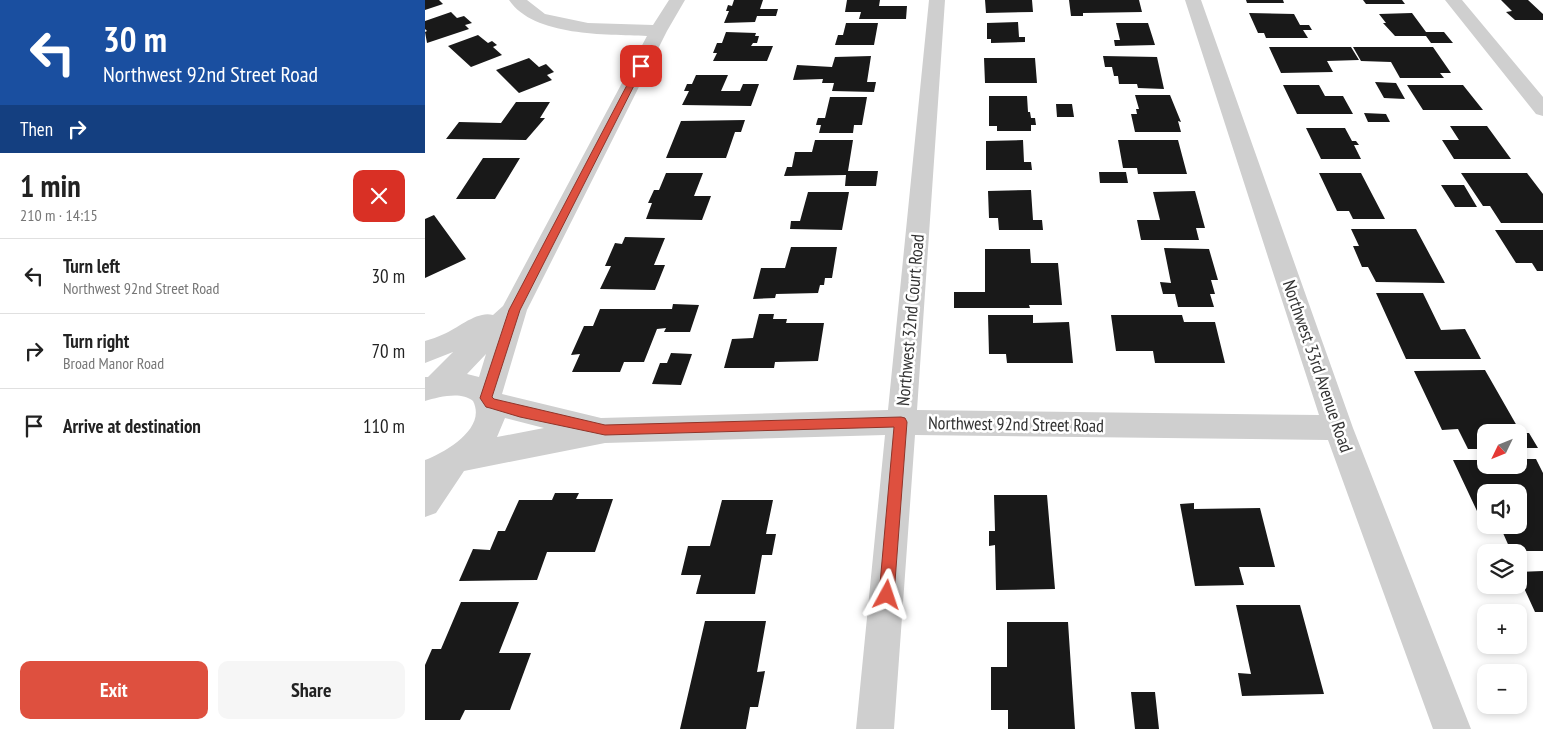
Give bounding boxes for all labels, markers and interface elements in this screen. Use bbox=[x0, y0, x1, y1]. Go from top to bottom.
text: 30 m bbox=[103, 16, 167, 62]
icon: left bbox=[20, 20, 85, 85]
pin bbox=[620, 45, 662, 87]
icon: arrive bbox=[627, 52, 655, 80]
text: Northwest 92nd Street Road bbox=[103, 60, 318, 88]
icon: right bbox=[63, 115, 91, 143]
text: Then bbox=[20, 117, 53, 141]
text: 1 min bbox=[20, 166, 81, 205]
button: close bbox=[353, 170, 405, 222]
text: 210 m · 14:15 bbox=[20, 205, 98, 225]
street label: Northwest 32nd Court Road bbox=[891, 233, 929, 407]
text: Turn left bbox=[63, 254, 120, 278]
icon: left bbox=[20, 262, 48, 290]
text: 30 m bbox=[372, 264, 405, 288]
street label: Northwest 33rd Avenue Road bbox=[1278, 277, 1358, 455]
text: Northwest 92nd Street Road bbox=[63, 278, 219, 298]
text: Turn right bbox=[63, 329, 129, 353]
icon: right bbox=[20, 337, 48, 365]
text: 70 m bbox=[372, 339, 405, 363]
text: Broad Manor Road bbox=[63, 353, 164, 373]
street label: Northwest 92nd Street Road bbox=[928, 411, 1104, 437]
icon: arrive bbox=[20, 412, 48, 440]
text: Arrive at destination bbox=[63, 414, 201, 438]
text: 110 m bbox=[363, 414, 405, 438]
north arrow bbox=[1477, 424, 1527, 474]
map controls bbox=[1477, 424, 1527, 714]
button: sound bbox=[1477, 484, 1527, 534]
button: layers bbox=[1477, 544, 1527, 594]
position arrow bbox=[860, 568, 912, 620]
button: + bbox=[1477, 604, 1527, 654]
button: Exit bbox=[20, 661, 208, 719]
button: Share bbox=[218, 661, 405, 719]
button: − bbox=[1477, 664, 1527, 714]

